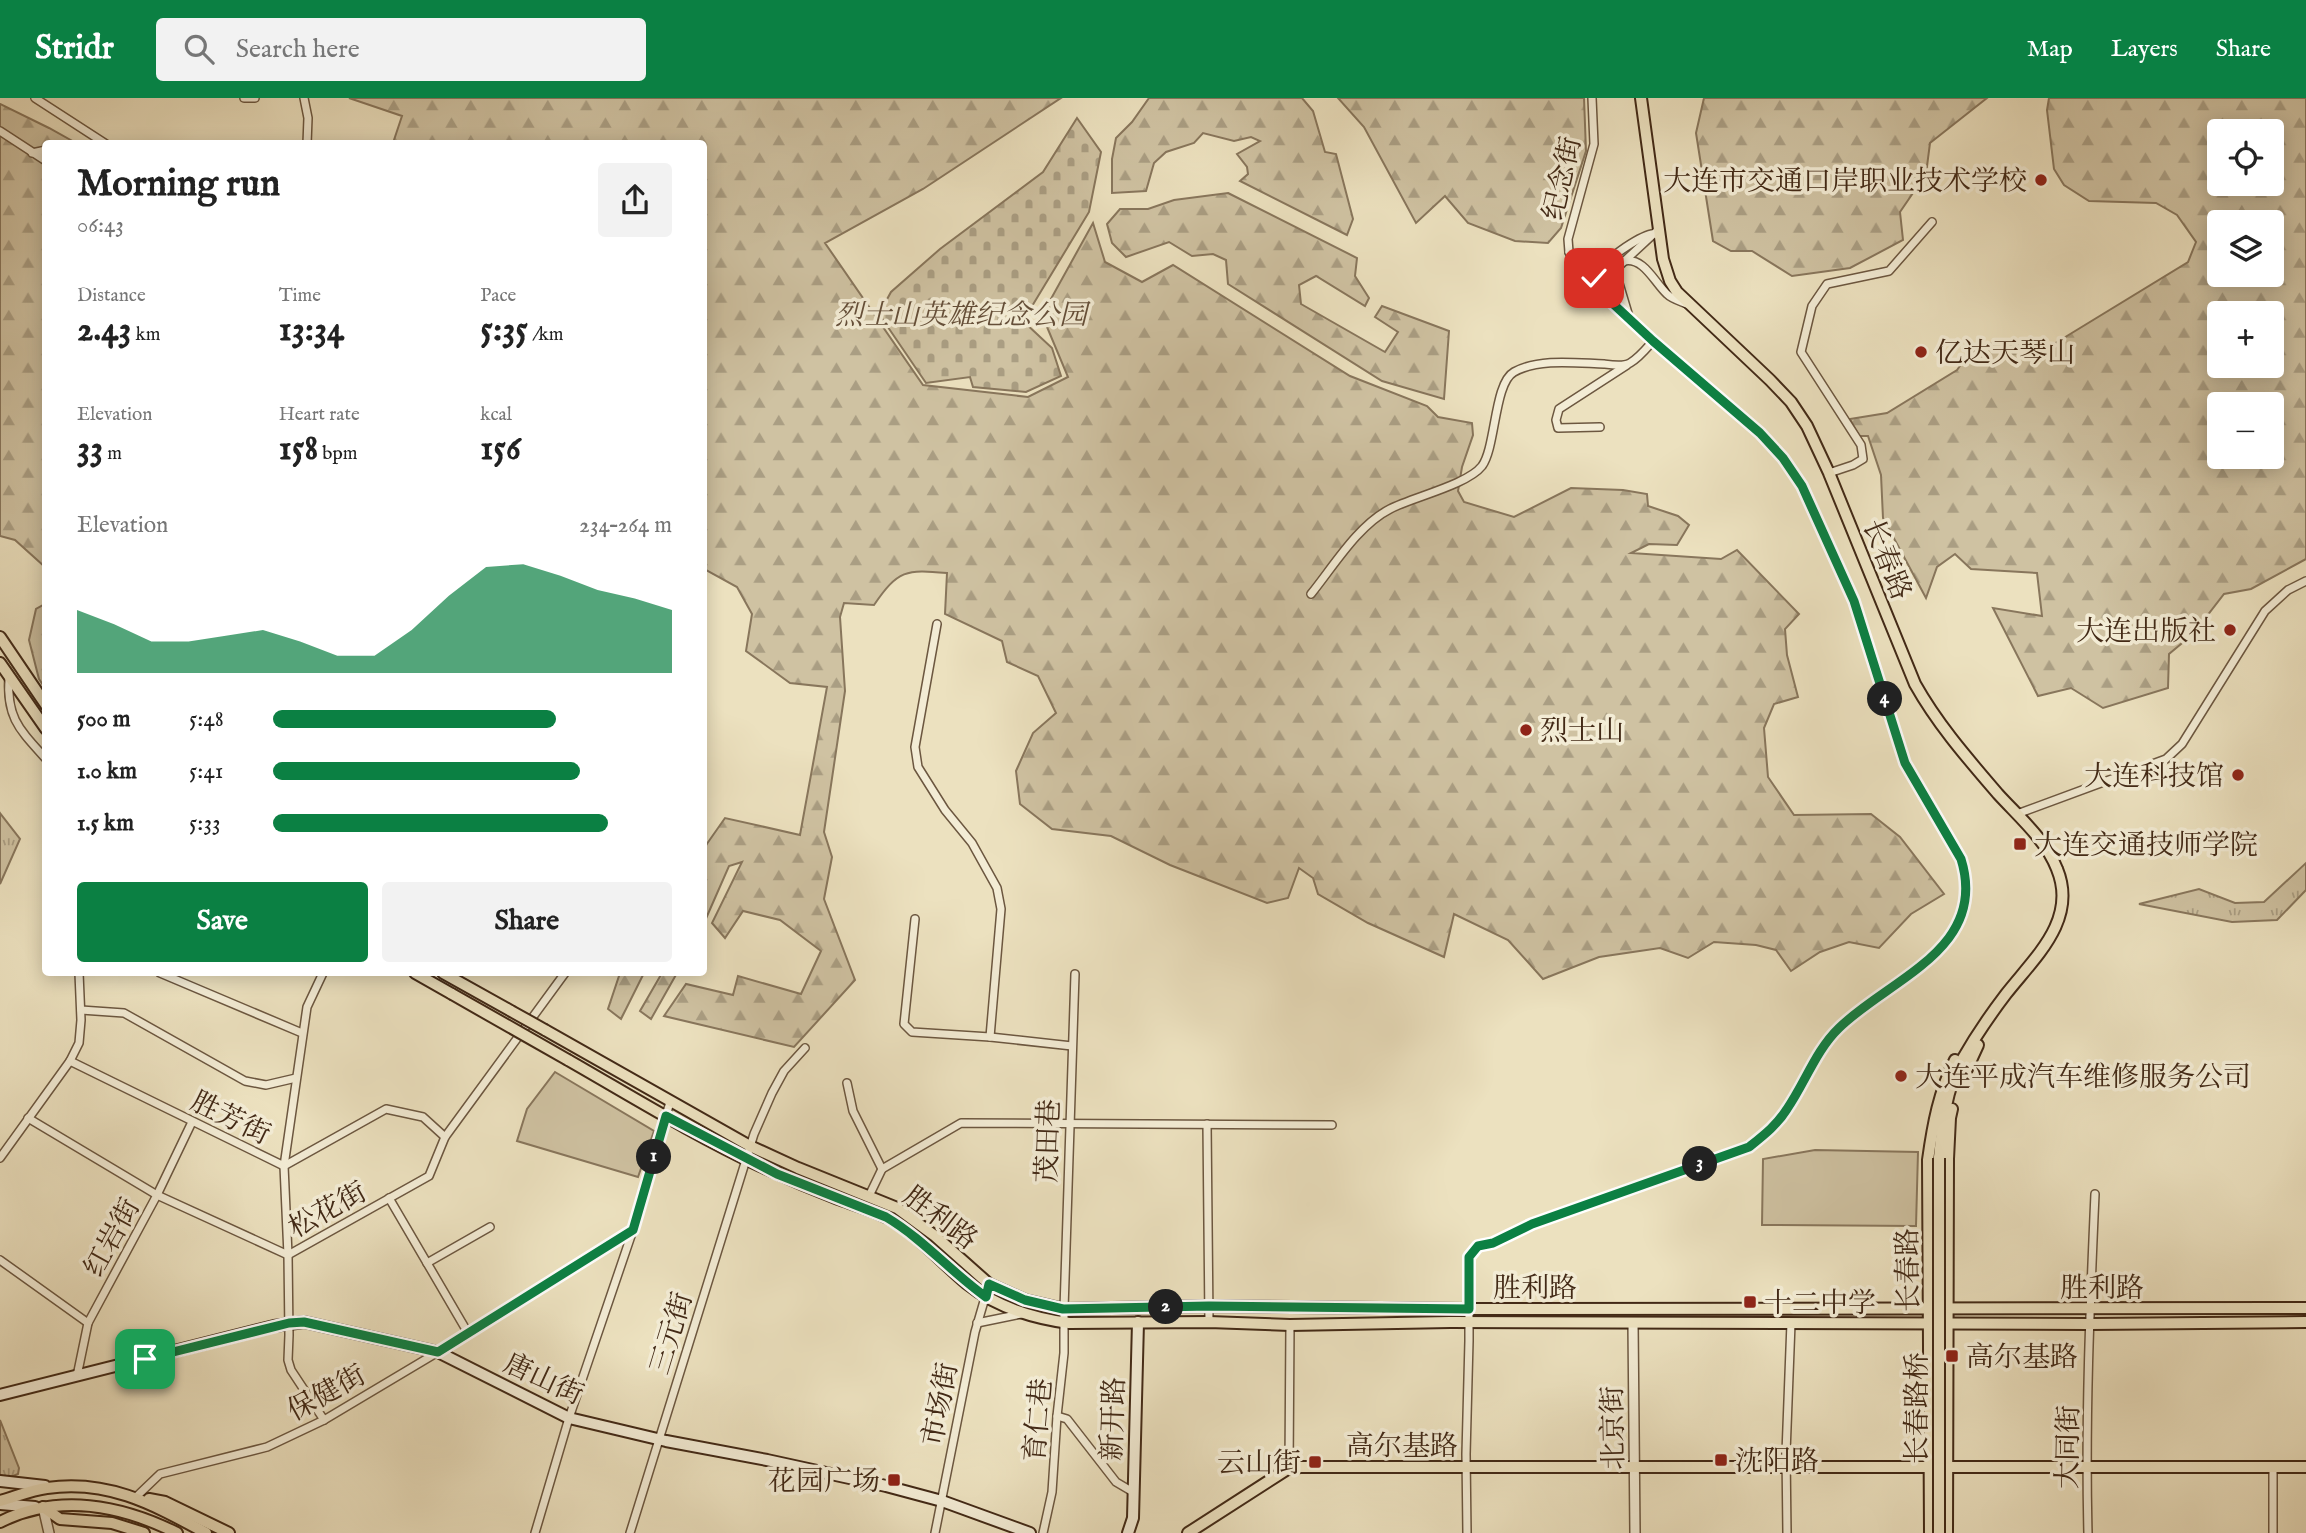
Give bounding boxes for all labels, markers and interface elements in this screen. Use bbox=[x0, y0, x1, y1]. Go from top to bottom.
search box bbox=[156, 18, 646, 81]
text: Stridr bbox=[35, 28, 114, 70]
icon: search bbox=[180, 30, 218, 68]
text: Search here bbox=[236, 33, 360, 66]
text: Map bbox=[2027, 34, 2073, 65]
text: Layers bbox=[2111, 34, 2178, 65]
text: Share bbox=[2216, 34, 2271, 65]
map controls bbox=[2207, 119, 2284, 469]
button: locate bbox=[2207, 119, 2284, 196]
street label: 纪念街 bbox=[1537, 134, 1590, 223]
text: Morning run bbox=[77, 161, 280, 209]
button: share bbox=[598, 163, 672, 237]
place label: 大连市交通口岸职业技术学校 bbox=[1663, 165, 2027, 200]
marker: 大连市交通口岸职业技术学校 bbox=[2033, 172, 2049, 188]
button: layers bbox=[2207, 210, 2284, 287]
text: 06:43 bbox=[77, 211, 124, 240]
pin bbox=[1564, 248, 1624, 308]
icon: check bbox=[1575, 259, 1613, 297]
text: Distance bbox=[77, 284, 146, 308]
text: Time bbox=[279, 284, 321, 308]
text: Pace bbox=[480, 284, 516, 308]
park label: 烈士山英雄纪念公园 bbox=[835, 299, 1091, 334]
button: + bbox=[2207, 301, 2284, 378]
text: 2.43 bbox=[77, 308, 131, 353]
text: 13:34 bbox=[279, 308, 344, 353]
text: 5:35 bbox=[480, 308, 528, 353]
text: km bbox=[131, 323, 160, 347]
text: /km bbox=[528, 323, 563, 347]
place label: 亿达天琴山 bbox=[1935, 337, 2075, 372]
marker: 亿达天琴山 bbox=[1913, 344, 1929, 360]
button: − bbox=[2207, 392, 2284, 469]
text: Elevation bbox=[77, 403, 152, 427]
text: Heart rate bbox=[279, 403, 360, 427]
text: kcal bbox=[480, 403, 512, 427]
text: 33 bbox=[77, 427, 103, 472]
text: 158 bbox=[279, 427, 318, 472]
text: 156 bbox=[480, 427, 521, 472]
text: m bbox=[103, 442, 122, 466]
text: bpm bbox=[318, 442, 357, 466]
text: Elevation bbox=[77, 511, 168, 540]
text: 234–264 m bbox=[579, 511, 672, 540]
street label: 长春路 bbox=[1854, 514, 1918, 605]
place label: 大连出版社 bbox=[2076, 615, 2216, 650]
marker: 大连出版社 bbox=[2222, 622, 2238, 638]
pin: 4 bbox=[1868, 682, 1902, 716]
text: 4 bbox=[1880, 686, 1889, 710]
text: 500 m bbox=[77, 705, 131, 734]
text: 5:48 bbox=[189, 705, 224, 734]
place label: 烈士山 bbox=[1540, 715, 1624, 750]
marker: 烈士山 bbox=[1518, 722, 1534, 738]
text: 1.0 km bbox=[77, 757, 137, 786]
text: 5:41 bbox=[189, 757, 223, 786]
place label: 大连科技馆 bbox=[2084, 760, 2224, 795]
marker: 大连科技馆 bbox=[2230, 767, 2246, 783]
text: 1.5 km bbox=[77, 809, 134, 838]
text: 5:33 bbox=[189, 809, 221, 838]
place label: 大连交通技师学院 bbox=[2034, 829, 2258, 864]
marker: 大连交通技师学院 bbox=[2012, 836, 2028, 852]
button: Save bbox=[77, 882, 368, 962]
button: Share bbox=[382, 882, 672, 962]
place label: 大连平成汽车维修服务公司 bbox=[1915, 1061, 2251, 1096]
marker: 大连平成汽车维修服务公司 bbox=[1893, 1068, 1909, 1084]
street label: 胜芳街 bbox=[184, 1085, 275, 1153]
street label: 茂田巷 bbox=[1031, 1098, 1068, 1184]
pin: 1 bbox=[636, 1140, 672, 1174]
text: 1 bbox=[650, 1144, 657, 1168]
pin: 3 bbox=[1682, 1146, 1718, 1182]
text: 3 bbox=[1696, 1151, 1703, 1175]
street label: 松花街 bbox=[283, 1176, 373, 1247]
street label: 胜利路 bbox=[895, 1180, 984, 1258]
street label: 红岩街 bbox=[78, 1193, 149, 1283]
street label: 长春路 bbox=[1891, 1228, 1928, 1312]
street label: 胜利路 bbox=[1493, 1272, 1577, 1307]
street label: 胜利路 bbox=[2060, 1272, 2144, 1307]
place label: 十二中学 bbox=[1764, 1287, 1876, 1322]
street label: 三元街 bbox=[643, 1288, 701, 1379]
pin: 2 bbox=[1148, 1290, 1184, 1324]
text: 2 bbox=[1161, 1294, 1170, 1318]
marker: 十二中学 bbox=[1742, 1294, 1758, 1310]
pin bbox=[115, 1329, 175, 1389]
icon: arrive bbox=[126, 1340, 164, 1378]
place label: 高尔基路 bbox=[1966, 1341, 2078, 1376]
street label: 唐山街 bbox=[497, 1347, 588, 1414]
marker: 高尔基路 bbox=[1944, 1348, 1960, 1364]
street label: 长春路桥 bbox=[1901, 1352, 1936, 1464]
street label: 保健街 bbox=[282, 1359, 372, 1430]
street label: 市场街 bbox=[916, 1360, 967, 1449]
street label: 新开路 bbox=[1096, 1376, 1133, 1462]
street label: 育仁巷 bbox=[1018, 1377, 1061, 1464]
street label: 北京街 bbox=[1596, 1386, 1633, 1470]
street label: 大同街 bbox=[2051, 1405, 2088, 1489]
street label: 高尔基路 bbox=[1346, 1430, 1458, 1465]
place label: 沈阳路 bbox=[1735, 1445, 1819, 1480]
place label: 云山街 bbox=[1217, 1447, 1301, 1482]
marker: 沈阳路 bbox=[1713, 1452, 1729, 1468]
marker: 云山街 bbox=[1307, 1454, 1323, 1470]
place label: 花园广场 bbox=[768, 1465, 880, 1500]
marker: 花园广场 bbox=[886, 1472, 902, 1488]

